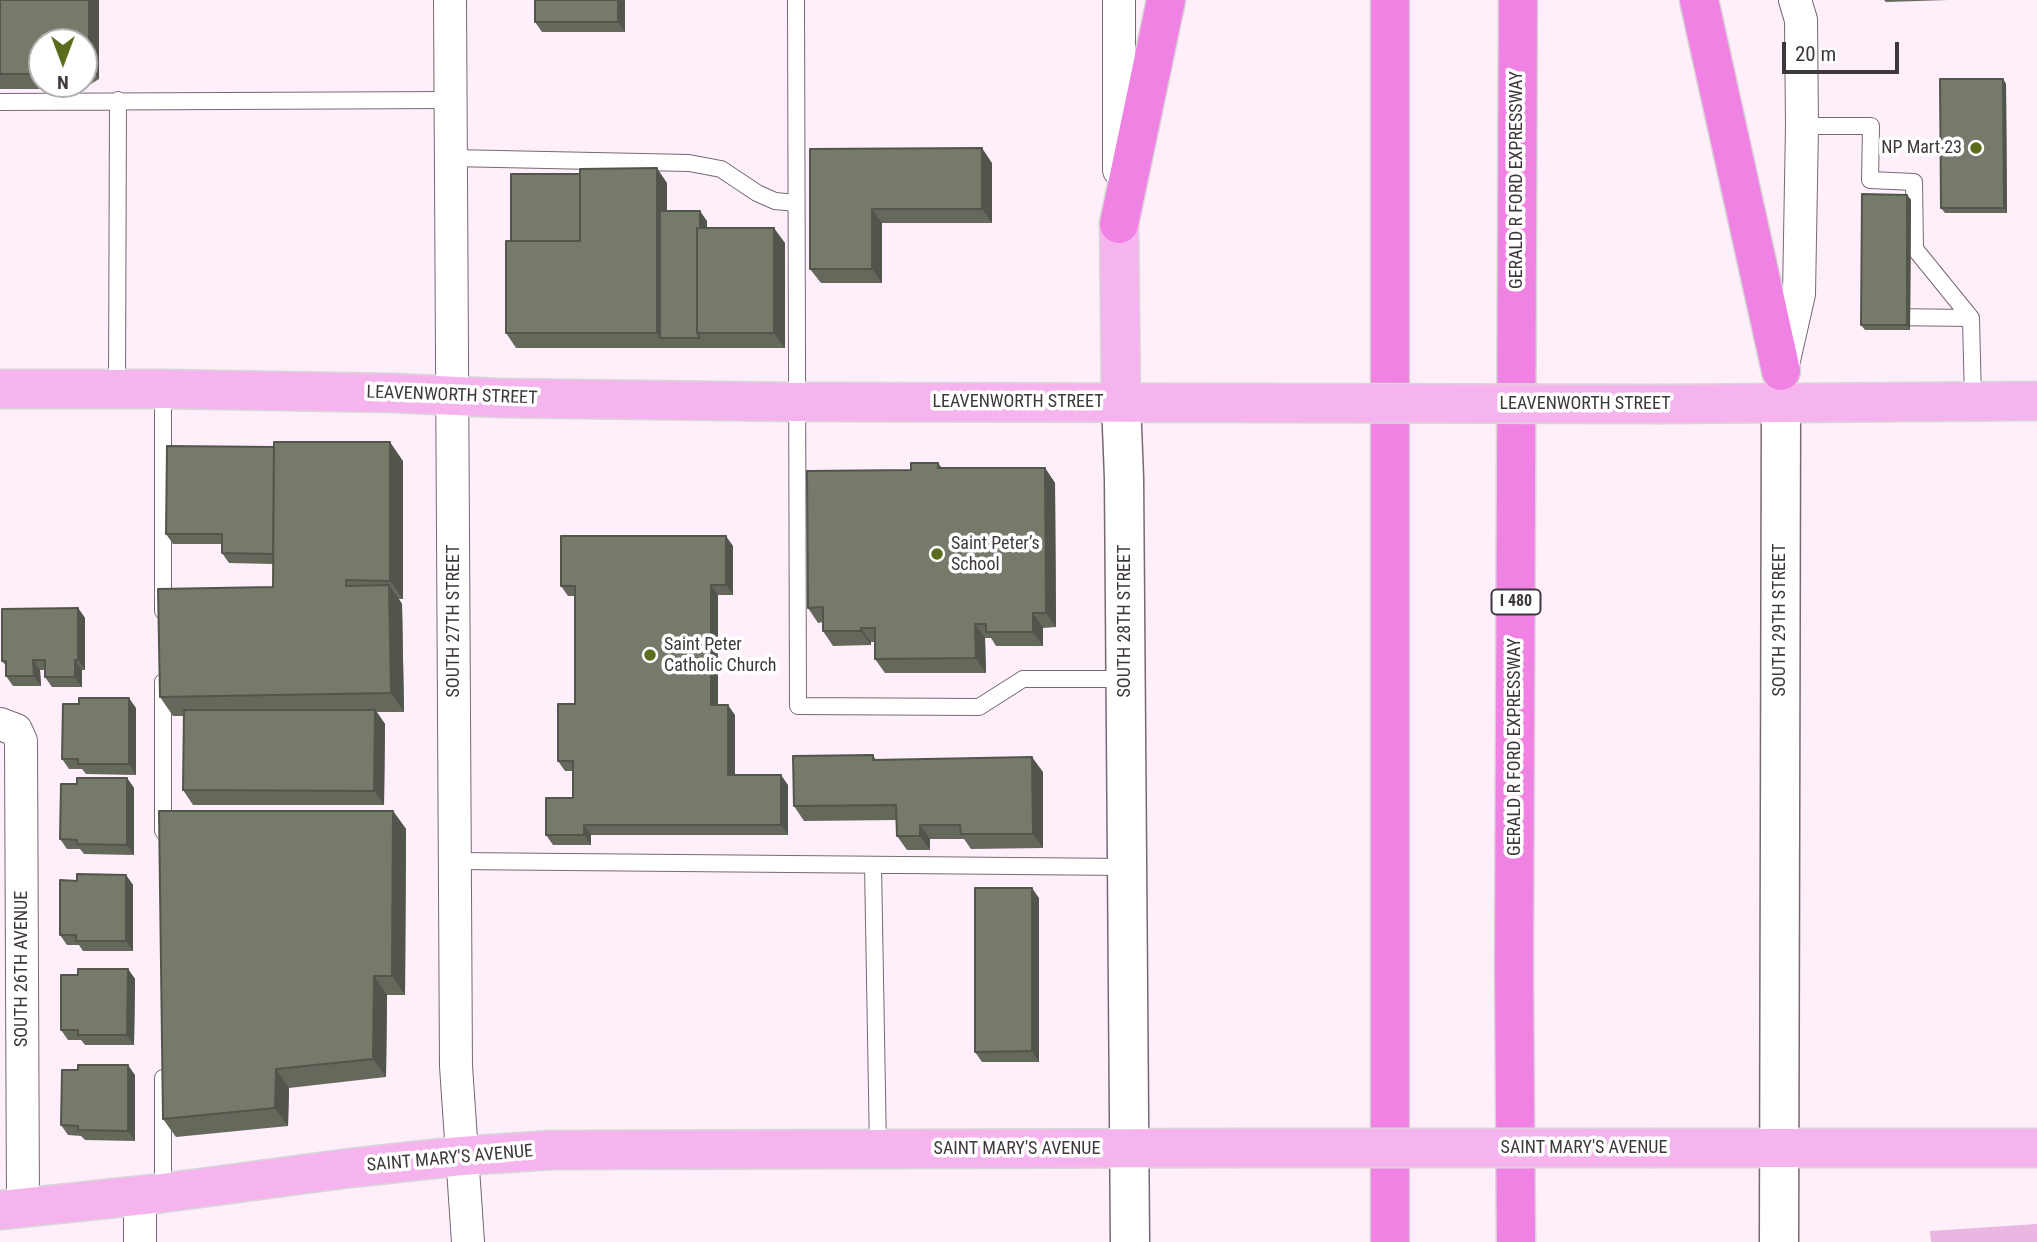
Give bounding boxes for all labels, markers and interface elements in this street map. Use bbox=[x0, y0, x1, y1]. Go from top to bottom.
north arrow bbox=[28, 28, 98, 98]
scale bar bbox=[1785, 28, 1902, 72]
text: 20 m bbox=[1795, 42, 1836, 66]
text: N bbox=[57, 71, 69, 94]
street label: GERALD R FORD EXPRESSWAY bbox=[1506, 71, 1528, 289]
place label: NP Mart 23 bbox=[1881, 137, 1962, 159]
marker: NP Mart 23 bbox=[1968, 140, 1984, 156]
street label: LEAVENWORTH STREET bbox=[366, 382, 538, 410]
street label: LEAVENWORTH STREET bbox=[932, 391, 1104, 413]
street label: LEAVENWORTH STREET bbox=[1499, 393, 1671, 415]
place label: Saint Peter’s School bbox=[951, 533, 1040, 576]
street label: SOUTH 29TH STREET bbox=[1769, 543, 1791, 697]
street label: SOUTH 27TH STREET bbox=[443, 544, 465, 698]
street label: SOUTH 28TH STREET bbox=[1114, 544, 1136, 698]
marker: Saint Peter’s School bbox=[929, 546, 945, 562]
road number: I 480 bbox=[1492, 590, 1540, 614]
place label: Saint Peter Catholic Church bbox=[664, 634, 777, 676]
street label: GERALD R FORD EXPRESSWAY bbox=[1504, 638, 1526, 856]
marker: Saint Peter Catholic Church bbox=[642, 647, 658, 663]
street label: SOUTH 26TH AVENUE bbox=[11, 891, 33, 1047]
street label: SAINT MARY'S AVENUE bbox=[1501, 1137, 1667, 1159]
street label: SAINT MARY'S AVENUE bbox=[934, 1138, 1100, 1160]
street label: SAINT MARY'S AVENUE bbox=[366, 1141, 534, 1177]

